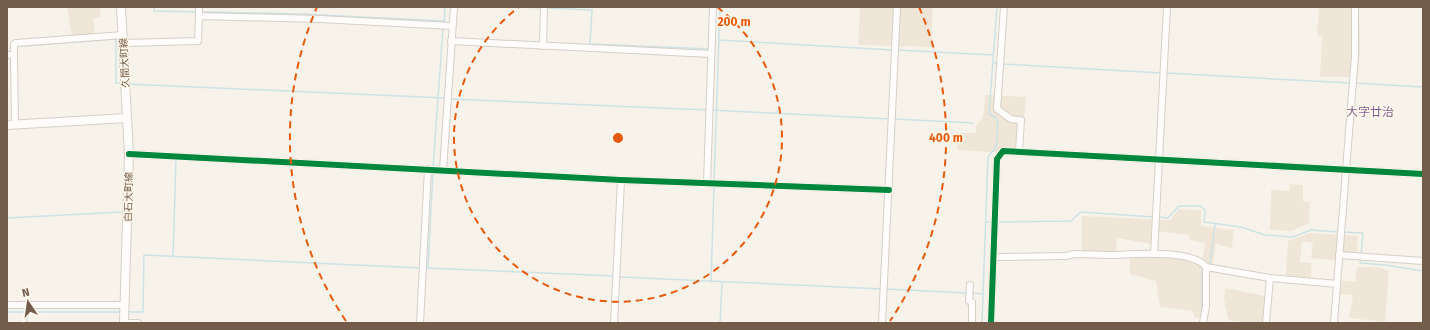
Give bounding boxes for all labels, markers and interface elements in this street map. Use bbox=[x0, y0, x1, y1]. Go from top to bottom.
text: 200 m bbox=[717, 15, 751, 29]
street label: 久間大町線 bbox=[118, 38, 132, 88]
district label: 大字廿治 bbox=[1346, 105, 1394, 119]
centre of rings bbox=[611, 131, 625, 145]
text: 400 m bbox=[929, 131, 963, 145]
street label: 白石大町線 bbox=[123, 172, 135, 222]
north arrow bbox=[8, 282, 48, 322]
text: N bbox=[21, 286, 31, 300]

